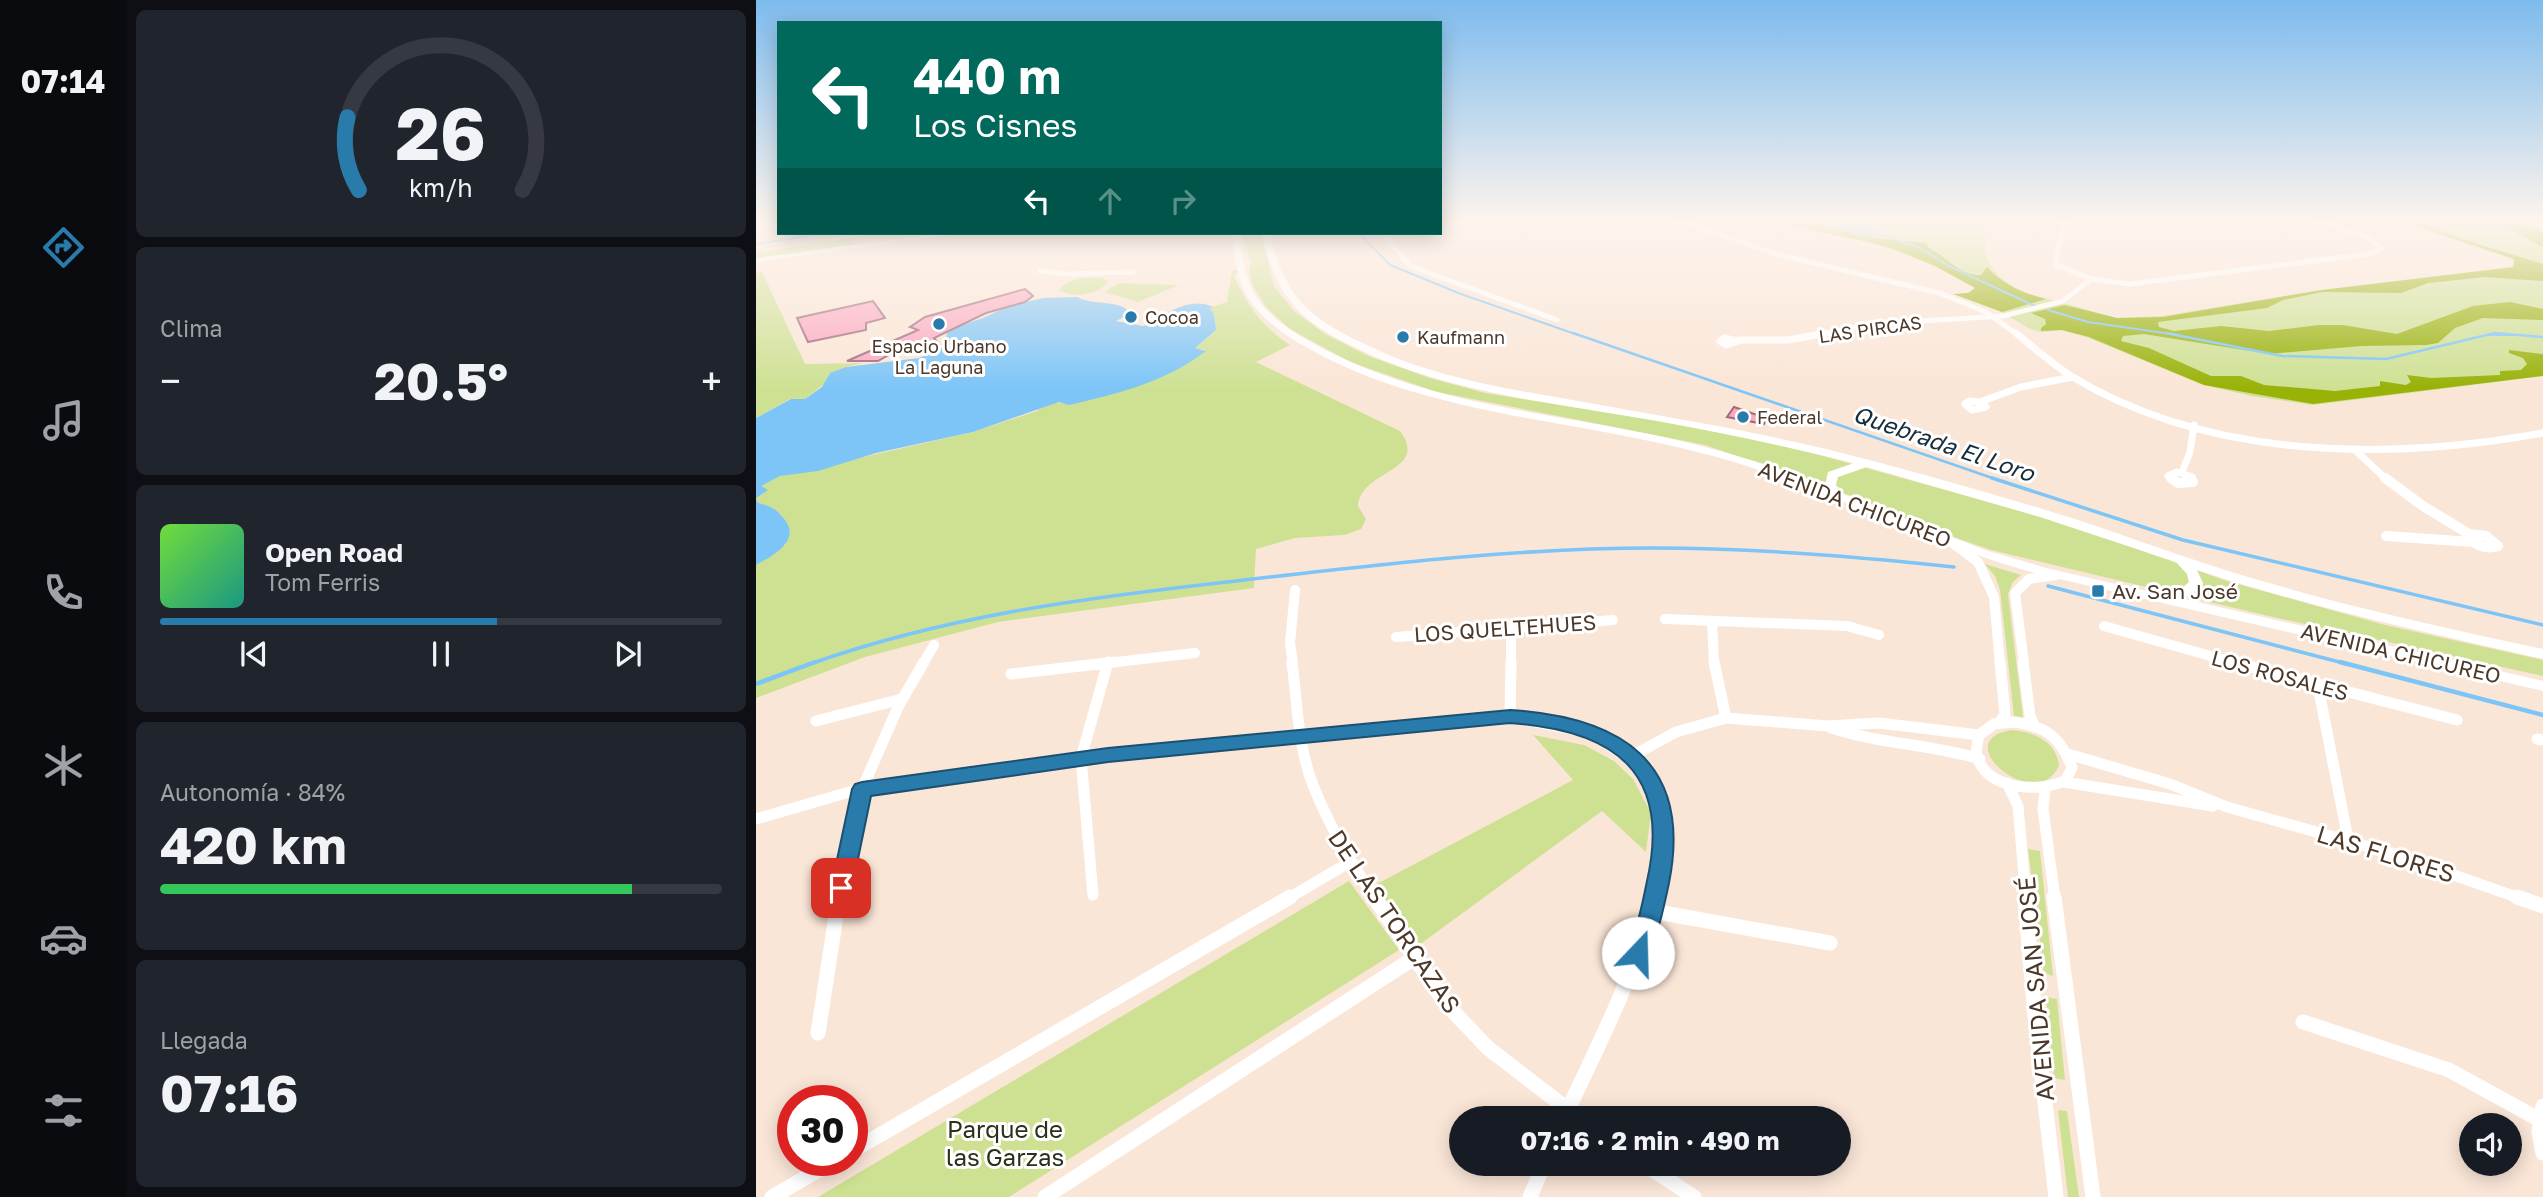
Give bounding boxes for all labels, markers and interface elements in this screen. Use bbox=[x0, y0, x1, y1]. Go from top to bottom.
text: 440 m bbox=[913, 46, 1061, 105]
icon: left bbox=[798, 49, 889, 140]
text: 07:14 bbox=[21, 62, 105, 100]
text: 26 bbox=[396, 89, 486, 176]
text: Los Cisnes bbox=[913, 106, 1078, 144]
text: km/h bbox=[409, 172, 473, 203]
icon: left bbox=[1018, 182, 1056, 220]
icon: ahead bbox=[1091, 182, 1129, 220]
icon: right bbox=[1164, 182, 1202, 220]
icon: directions bbox=[39, 223, 88, 272]
place label: Cocoa bbox=[1145, 306, 1199, 328]
marker: Cocoa bbox=[1123, 309, 1139, 325]
street label: LAS PIRCAS bbox=[1817, 311, 1923, 347]
text: Clima bbox=[160, 314, 223, 342]
marker: Espacio Urbano La Laguna bbox=[931, 316, 947, 332]
place label: Kaufmann bbox=[1417, 326, 1505, 348]
marker: Kaufmann bbox=[1395, 329, 1411, 345]
place label: Espacio Urbano La Laguna bbox=[872, 335, 1006, 378]
text: 20.5° bbox=[374, 349, 508, 411]
text: − bbox=[160, 358, 181, 403]
text: + bbox=[701, 358, 722, 403]
icon: music bbox=[39, 396, 88, 445]
water label: Quebrada El Loro bbox=[1850, 399, 2039, 487]
place label: Federal bbox=[1757, 406, 1822, 428]
marker: Federal bbox=[1735, 409, 1751, 425]
street label: AVENIDA CHICUREO bbox=[1755, 455, 1955, 553]
text: Open Road bbox=[265, 537, 403, 568]
icon: phone bbox=[39, 568, 88, 617]
text: Tom Ferris bbox=[265, 568, 380, 596]
place label: Av. San José bbox=[2112, 578, 2238, 604]
marker: Av. San José bbox=[2090, 583, 2106, 599]
street label: LOS QUELTEHUES bbox=[1413, 609, 1597, 647]
street label: AVENIDA CHICUREO bbox=[2299, 617, 2503, 689]
icon: previous bbox=[235, 635, 273, 673]
icon: pause bbox=[422, 635, 460, 673]
icon: next bbox=[609, 635, 647, 673]
street label: LOS ROSALES bbox=[2209, 644, 2351, 706]
icon: climate bbox=[39, 741, 88, 790]
text: Autonomía · 84% bbox=[160, 778, 345, 806]
text: 420 km bbox=[160, 813, 347, 875]
street label: LAS FLORES bbox=[2314, 818, 2458, 888]
street label: DE LAS TORCAZAS bbox=[1323, 824, 1467, 1018]
pin bbox=[811, 858, 871, 918]
icon: arrive bbox=[822, 869, 860, 907]
street label: AVENIDA SAN JOSÉ bbox=[2011, 875, 2059, 1103]
icon: car bbox=[39, 914, 88, 963]
position arrow bbox=[1601, 916, 1675, 990]
text: Llegada bbox=[160, 1026, 248, 1054]
text: 07:16 bbox=[160, 1061, 299, 1123]
speed limit sign: 30 bbox=[777, 1085, 868, 1176]
icon: filters bbox=[39, 1086, 88, 1135]
map controls bbox=[2459, 1113, 2522, 1176]
button: sound bbox=[2459, 1113, 2522, 1176]
park label: Parque de las Garzas bbox=[946, 1114, 1064, 1171]
text: 07:16 · 2 min · 490 m bbox=[1521, 1125, 1779, 1156]

